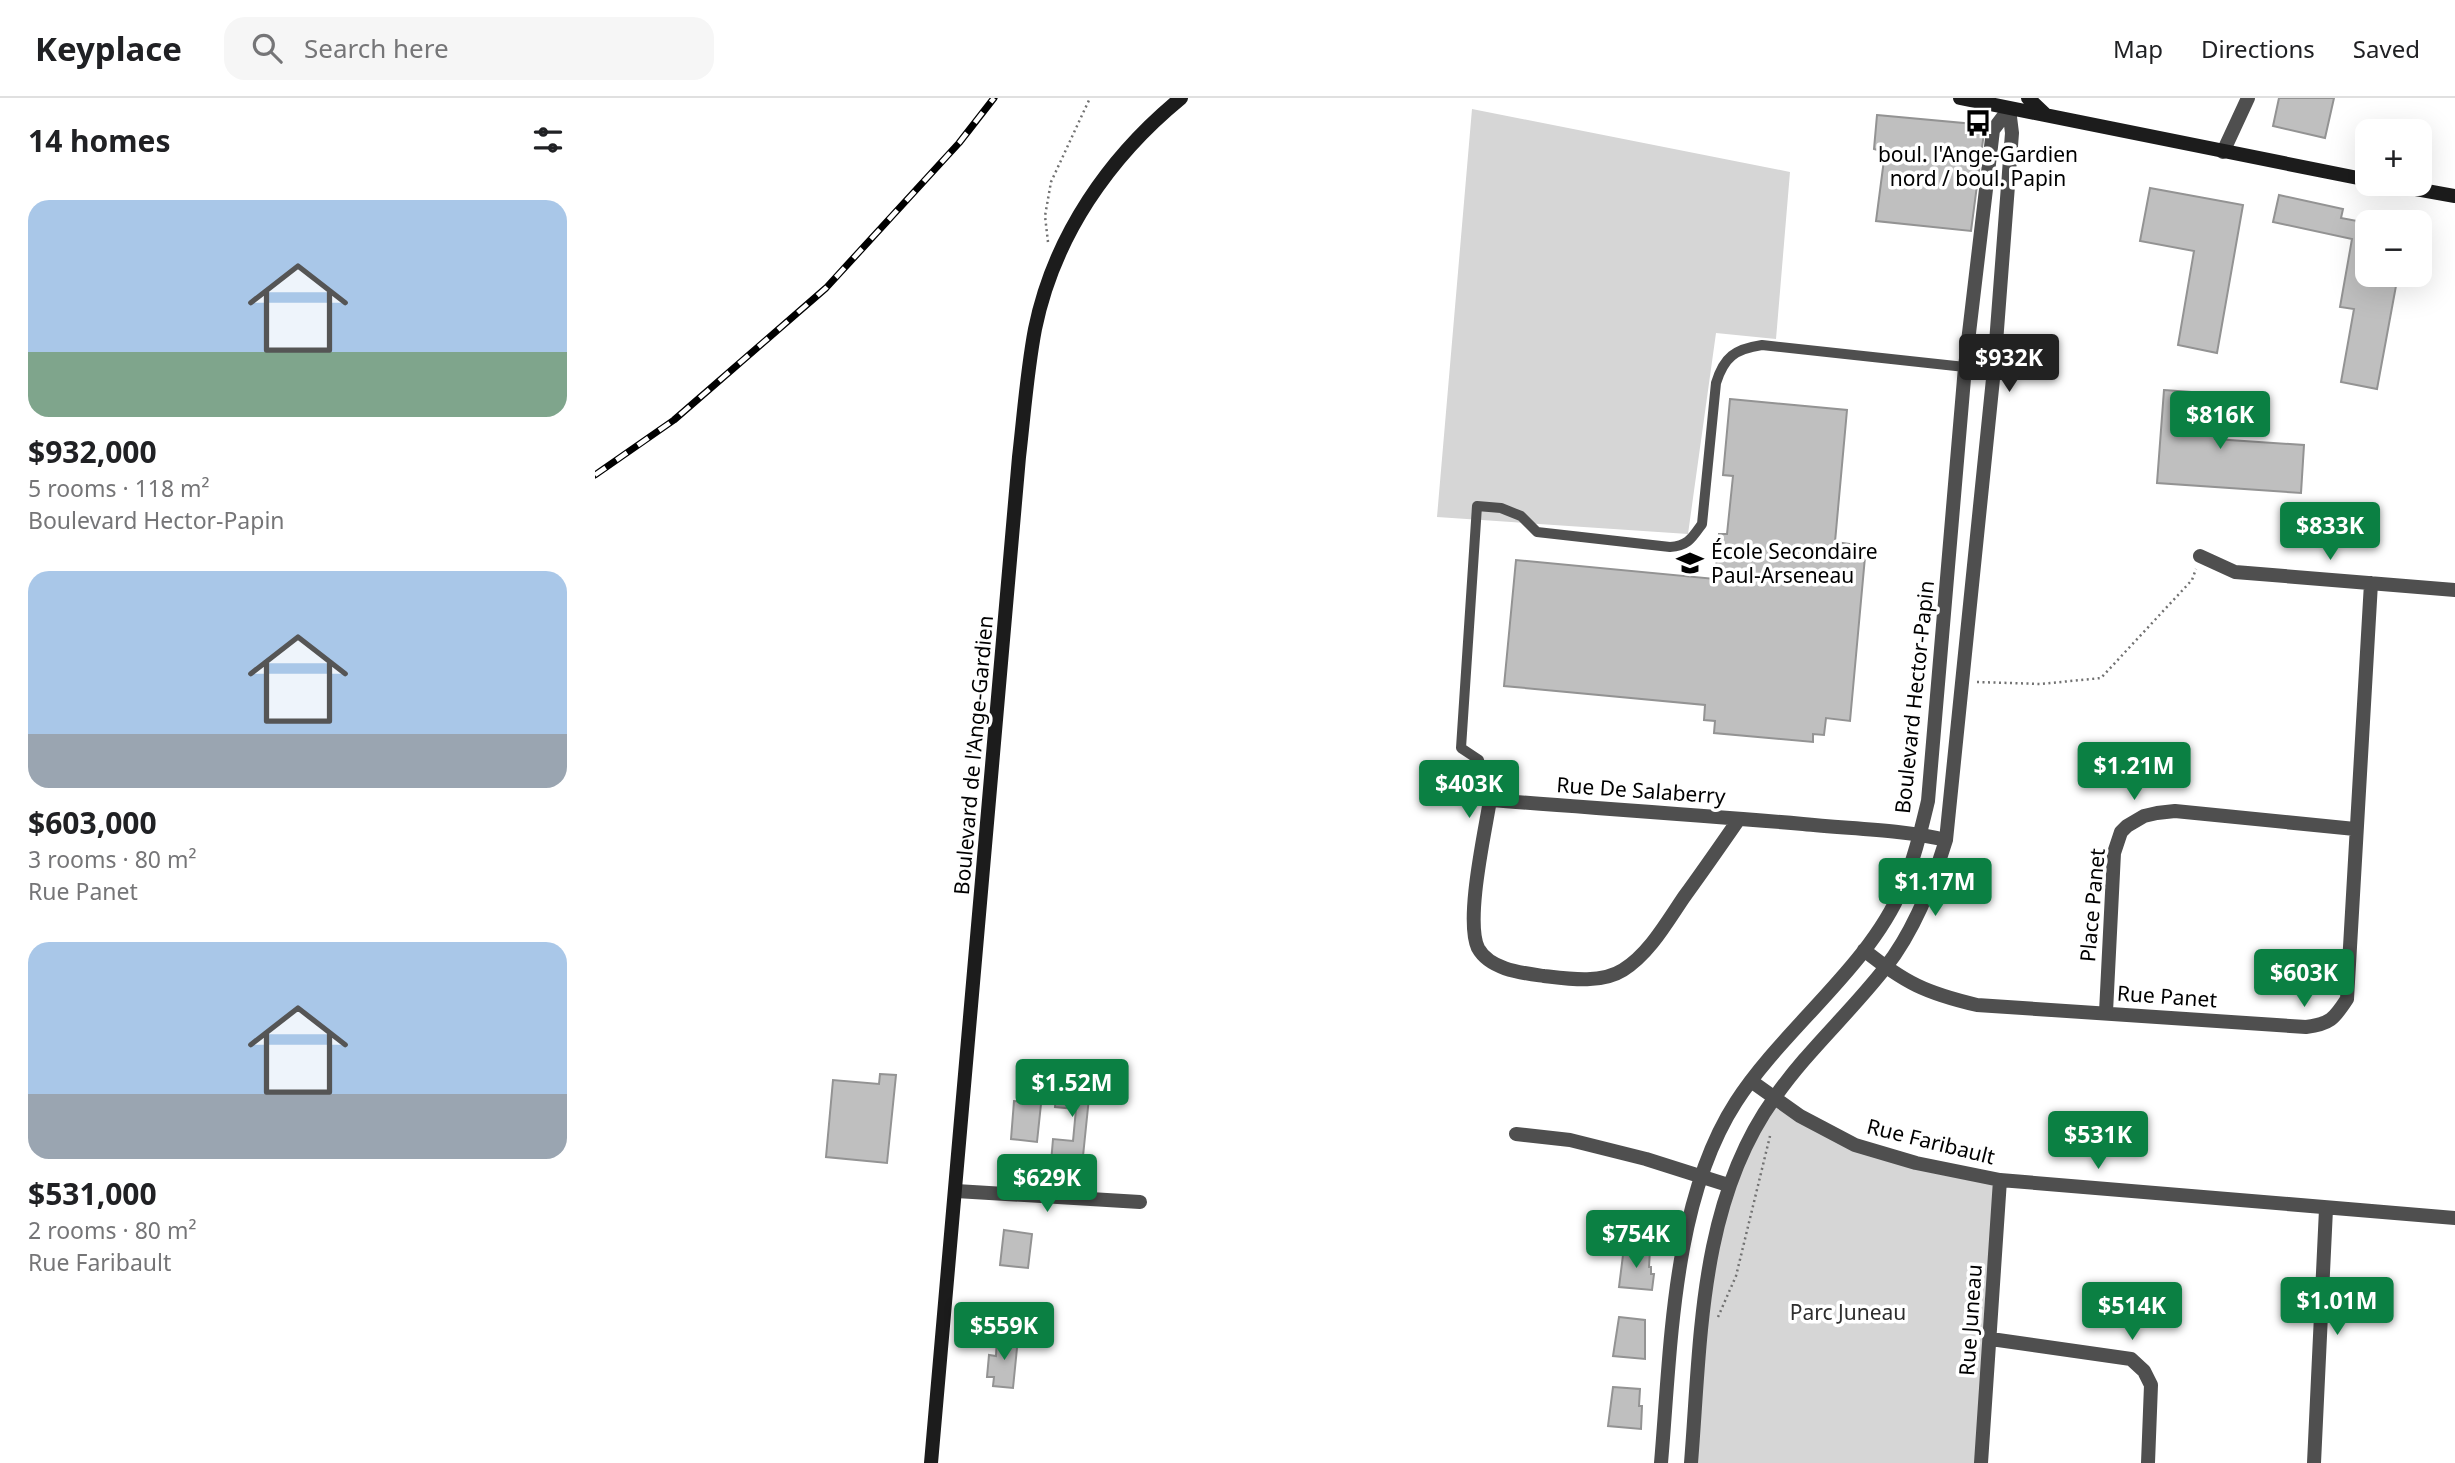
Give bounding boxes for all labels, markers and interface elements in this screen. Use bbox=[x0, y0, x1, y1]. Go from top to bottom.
search box bbox=[224, 17, 714, 80]
text: Keyplace bbox=[35, 26, 182, 71]
icon: search bbox=[248, 29, 286, 67]
text: Search here bbox=[304, 30, 449, 66]
text: Map bbox=[2113, 32, 2163, 65]
text: Directions bbox=[2201, 32, 2315, 65]
text: Saved bbox=[2353, 32, 2420, 65]
bus stop icon: boul. l'Ange-Gardien nord / boul. Papin bbox=[1963, 108, 1993, 138]
map controls bbox=[2355, 119, 2432, 287]
button: + bbox=[2355, 119, 2432, 196]
text: 14 homes bbox=[28, 120, 171, 161]
icon: filters bbox=[529, 121, 567, 159]
place label: boul. l'Ange-Gardien nord / boul. Papin bbox=[1878, 140, 2078, 192]
button: − bbox=[2355, 210, 2432, 287]
icon: home bbox=[235, 245, 361, 371]
pin: $932K bbox=[1960, 334, 2058, 394]
text: $932K bbox=[1975, 341, 2043, 373]
pin: $816K bbox=[2171, 392, 2269, 451]
text: $816K bbox=[2186, 398, 2254, 430]
text: $932,000 bbox=[28, 431, 157, 472]
text: 5 rooms · 118 m² bbox=[28, 472, 210, 504]
pin: $833K bbox=[2281, 503, 2379, 562]
text: Boulevard Hector-Papin bbox=[28, 504, 285, 536]
text: $833K bbox=[2296, 509, 2364, 541]
place label: École Secondaire Paul-Arseneau bbox=[1711, 537, 1878, 589]
school or university icon: École Secondaire Paul-Arseneau bbox=[1675, 548, 1705, 578]
street label: Boulevard Hector-Papin bbox=[1888, 579, 1940, 815]
street label: Boulevard de l'Ange-Gardien bbox=[947, 614, 999, 896]
icon: home bbox=[235, 616, 361, 742]
pin: $1.21M bbox=[2077, 742, 2191, 802]
text: $1.21M bbox=[2094, 749, 2174, 781]
pin: $403K bbox=[1420, 760, 1518, 820]
text: $403K bbox=[1435, 767, 1503, 799]
street label: Rue De Salaberry bbox=[1556, 770, 1727, 810]
text: $603,000 bbox=[28, 802, 157, 843]
text: 3 rooms · 80 m² bbox=[28, 843, 197, 875]
street label: Place Panet bbox=[2073, 846, 2111, 963]
pin: $1.17M bbox=[1878, 858, 1992, 918]
text: $1.17M bbox=[1895, 865, 1975, 897]
text: Rue Panet bbox=[28, 875, 138, 907]
pin: $603K bbox=[2255, 950, 2353, 1009]
text: $603K bbox=[2270, 956, 2338, 988]
street label: Rue Panet bbox=[2116, 979, 2218, 1013]
icon: home bbox=[235, 987, 361, 1113]
pin: $1.52M bbox=[1015, 1060, 1129, 1119]
text: $1.52M bbox=[1032, 1066, 1112, 1098]
street label: Rue Faribault bbox=[1864, 1112, 1998, 1171]
pin: $531K bbox=[2049, 1112, 2147, 1171]
text: $531K bbox=[2064, 1118, 2132, 1150]
pin: $629K bbox=[998, 1154, 1096, 1214]
text: $629K bbox=[1013, 1161, 1081, 1193]
text: $531,000 bbox=[28, 1173, 157, 1214]
pin: $754K bbox=[1587, 1210, 1685, 1270]
text: 2 rooms · 80 m² bbox=[28, 1214, 197, 1246]
text: $754K bbox=[1602, 1217, 1670, 1249]
text: Rue Faribault bbox=[28, 1246, 171, 1278]
street label: Rue Juneau bbox=[1952, 1263, 1988, 1377]
pin: $1.01M bbox=[2280, 1278, 2394, 1337]
pin: $514K bbox=[2083, 1282, 2181, 1342]
text: $1.01M bbox=[2297, 1284, 2377, 1316]
text: $514K bbox=[2098, 1289, 2166, 1321]
park label: Parc Juneau bbox=[1790, 1298, 1906, 1326]
pin: $559K bbox=[955, 1302, 1053, 1362]
text: $559K bbox=[970, 1309, 1038, 1341]

